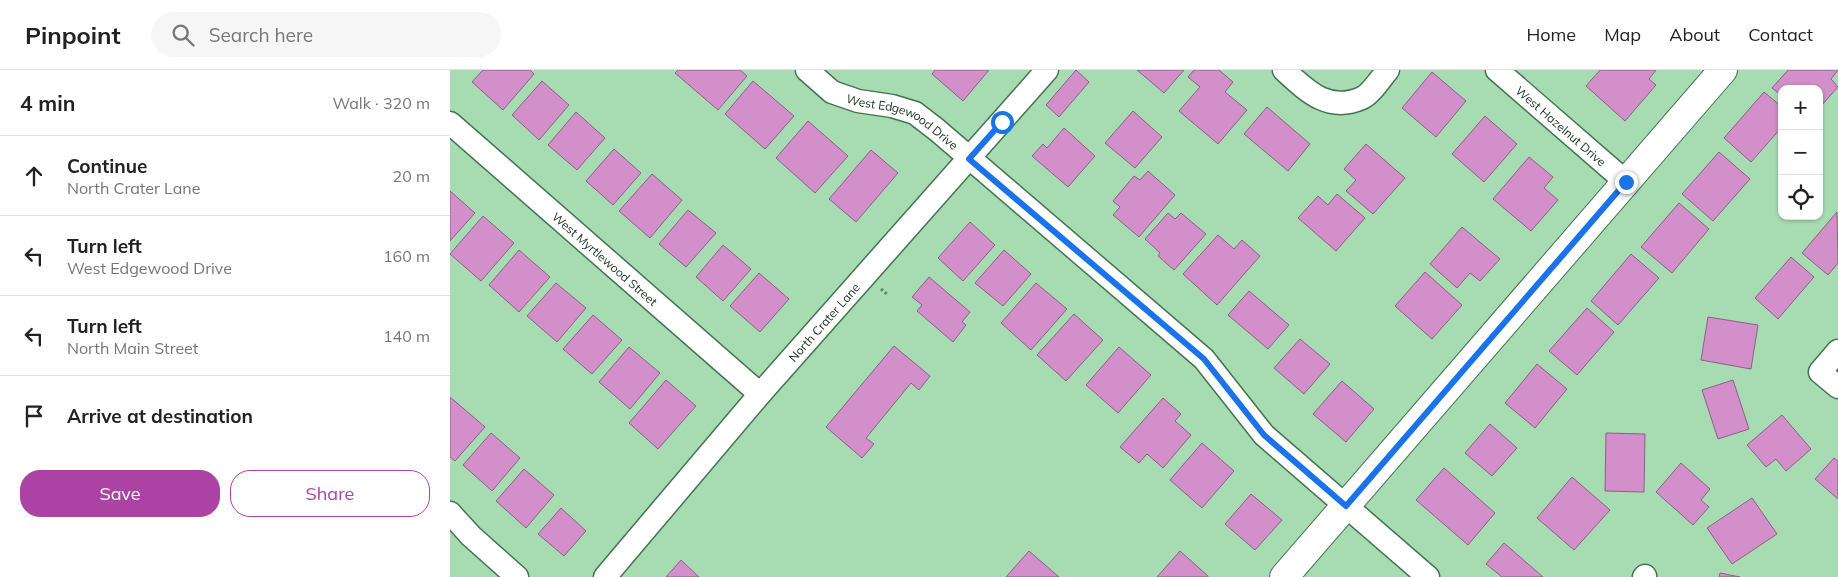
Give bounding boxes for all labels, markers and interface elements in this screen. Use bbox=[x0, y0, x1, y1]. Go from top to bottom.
search box bbox=[151, 12, 501, 57]
text: Pinpoint bbox=[25, 20, 121, 50]
icon: search bbox=[169, 21, 197, 49]
text: Search here bbox=[209, 23, 313, 47]
text: Home bbox=[1526, 23, 1576, 46]
text: Map bbox=[1604, 23, 1641, 46]
text: About bbox=[1669, 23, 1720, 46]
text: Contact bbox=[1748, 23, 1813, 46]
street label: West Hazelnut Drive bbox=[1513, 82, 1609, 169]
map controls bbox=[1778, 85, 1823, 220]
button: + bbox=[1778, 85, 1823, 130]
text: 4 min bbox=[20, 90, 75, 116]
street label: West Edgewood Drive bbox=[844, 90, 962, 153]
text: Walk · 320 m bbox=[332, 93, 430, 113]
route start bbox=[991, 111, 1014, 134]
button: − bbox=[1778, 130, 1823, 175]
text: Continue bbox=[67, 154, 147, 178]
icon: ahead bbox=[20, 162, 48, 190]
text: 20 m bbox=[393, 166, 430, 186]
route end bbox=[1615, 171, 1638, 194]
button: locate bbox=[1778, 175, 1823, 220]
text: North Crater Lane bbox=[67, 178, 200, 198]
street label: West Myrtlewood Street bbox=[549, 209, 661, 309]
text: Turn left bbox=[67, 234, 142, 258]
icon: left bbox=[20, 242, 48, 270]
text: 160 m bbox=[383, 246, 430, 266]
text: West Edgewood Drive bbox=[67, 258, 232, 278]
street label: North Crater Lane bbox=[785, 280, 863, 364]
text: Turn left bbox=[67, 314, 142, 338]
icon: left bbox=[20, 322, 48, 350]
text: 140 m bbox=[383, 326, 430, 346]
text: North Main Street bbox=[67, 338, 198, 358]
icon: arrive bbox=[20, 402, 48, 430]
text: Arrive at destination bbox=[67, 404, 253, 428]
button: Save bbox=[20, 470, 220, 517]
button: Share bbox=[230, 470, 430, 517]

